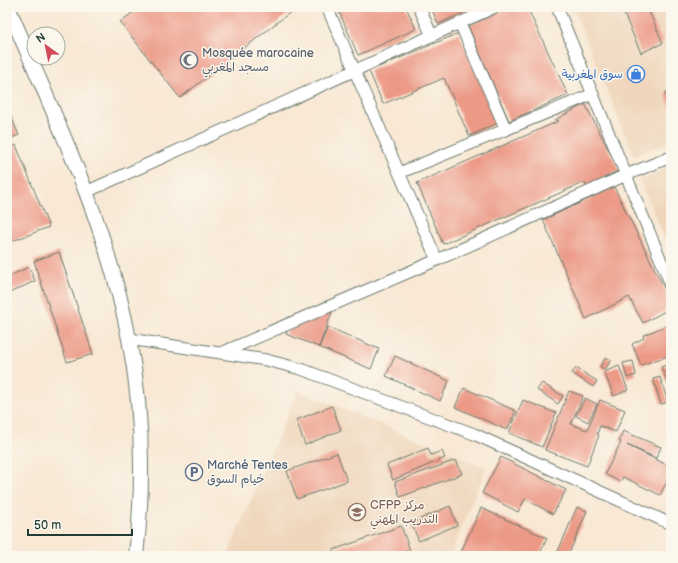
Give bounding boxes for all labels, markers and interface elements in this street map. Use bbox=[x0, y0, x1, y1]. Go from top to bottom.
north arrow bbox=[26, 26, 66, 66]
text: N bbox=[34, 30, 48, 46]
place label: Mosquée marocaine مسجد المغربي bbox=[202, 46, 314, 78]
mosque icon: Mosquée marocaine مسجد المغربي bbox=[179, 50, 199, 70]
shop icon: سوق المغربية bbox=[626, 64, 646, 84]
place label: سوق المغربية bbox=[562, 67, 623, 82]
place label: Marché Tentes خيام السوق bbox=[207, 458, 288, 488]
parking icon: Marché Tentes خيام السوق bbox=[184, 462, 204, 482]
place label: CFPP مركز التدريب المهني bbox=[370, 498, 438, 530]
school or university icon: CFPP مركز التدريب المهني bbox=[347, 502, 367, 522]
scale bar bbox=[28, 511, 132, 537]
text: 50 m bbox=[34, 518, 61, 533]

